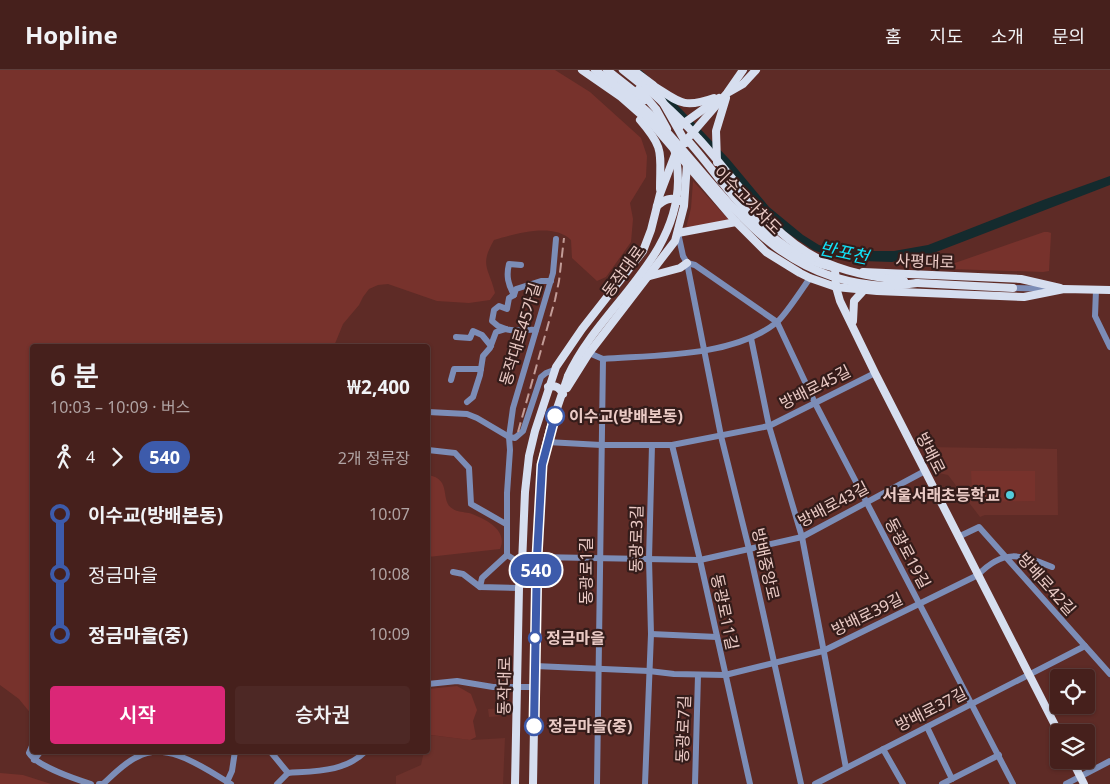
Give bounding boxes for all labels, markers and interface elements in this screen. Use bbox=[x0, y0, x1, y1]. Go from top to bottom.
text: Hopline bbox=[25, 18, 118, 51]
text: 홈 bbox=[885, 24, 902, 48]
text: 지도 bbox=[930, 24, 963, 48]
text: 소개 bbox=[991, 24, 1024, 48]
text: 문의 bbox=[1052, 24, 1085, 48]
street label: 이수고가차도 bbox=[709, 161, 787, 239]
water label: 반포천 bbox=[817, 235, 873, 269]
street label: 동작대로 bbox=[597, 240, 649, 301]
street label: 사평대로 bbox=[895, 249, 955, 273]
street label: 동작대로45가길 bbox=[494, 280, 546, 388]
text: 6 분 bbox=[50, 356, 99, 394]
street label: 방배로45길 bbox=[776, 360, 854, 414]
text: ₩2,400 bbox=[347, 374, 410, 400]
text: 10:03 – 10:09 · 버스 bbox=[50, 396, 190, 418]
place label: 이수교(방배본동) bbox=[569, 405, 683, 427]
marker: 이수교(방배본동) bbox=[545, 406, 565, 426]
street label: 방배로 bbox=[911, 428, 951, 478]
icon: walk bbox=[50, 443, 78, 471]
icon: forward bbox=[103, 443, 131, 471]
text: 540 bbox=[149, 445, 180, 469]
text: 4 bbox=[86, 446, 95, 468]
text: 2개 정류장 bbox=[338, 447, 410, 469]
street label: 방배로43길 bbox=[794, 476, 872, 532]
place label: 서울서래초등학교 bbox=[882, 484, 1000, 506]
marker: 서울서래초등학교 bbox=[1004, 489, 1016, 501]
text: 이수교(방배본동) bbox=[88, 502, 223, 528]
text: 10:07 bbox=[369, 503, 410, 525]
street label: 동광로3길 bbox=[624, 505, 648, 573]
street label: 동광로19길 bbox=[880, 514, 936, 592]
street label: 방배중앙로 bbox=[747, 526, 785, 603]
street label: 동광로1길 bbox=[575, 537, 597, 605]
street label: 방배로42길 bbox=[1013, 548, 1081, 620]
line badge: 540 bbox=[507, 554, 565, 586]
text: 540 bbox=[521, 558, 551, 582]
text: 정금마을 bbox=[88, 562, 158, 588]
text: 10:08 bbox=[369, 563, 410, 585]
street label: 동광로11길 bbox=[706, 572, 744, 652]
street label: 방배로39길 bbox=[827, 587, 907, 641]
text: 정금마을(중) bbox=[88, 622, 188, 648]
text: 10:09 bbox=[369, 623, 410, 645]
place label: 정금마을 bbox=[546, 627, 605, 649]
marker: 정금마을 bbox=[528, 631, 542, 645]
street label: 동작대로 bbox=[492, 656, 516, 716]
map controls bbox=[1050, 669, 1095, 769]
button: locate bbox=[1050, 669, 1095, 714]
street label: 방배로37길 bbox=[892, 682, 970, 736]
button: 시작 bbox=[50, 686, 225, 744]
button: 승차권 bbox=[235, 686, 410, 744]
street label: 동광로7길 bbox=[671, 695, 695, 763]
place label: 정금마을(중) bbox=[548, 715, 632, 737]
marker: 정금마을(중) bbox=[524, 716, 544, 736]
button: layers bbox=[1050, 724, 1095, 769]

